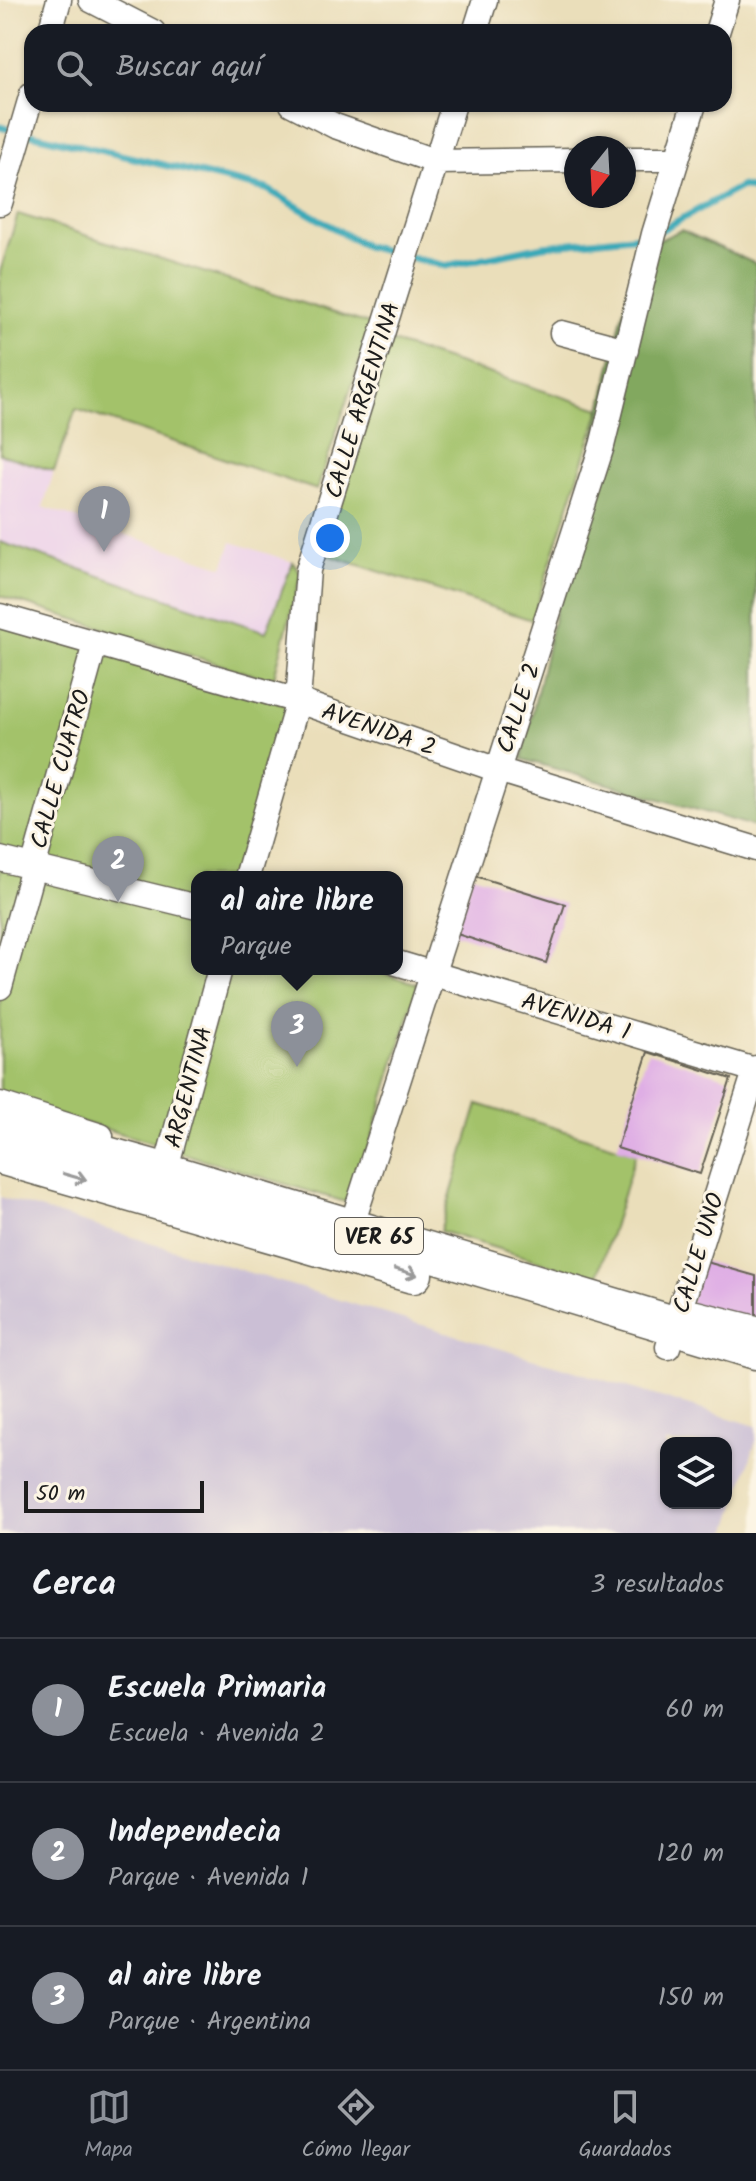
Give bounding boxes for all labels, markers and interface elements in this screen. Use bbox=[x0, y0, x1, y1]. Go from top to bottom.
search box bbox=[24, 24, 732, 112]
text: Buscar aquí bbox=[116, 44, 262, 92]
icon: search bbox=[52, 46, 96, 90]
north arrow bbox=[564, 136, 636, 208]
street label: CALLE ARGENTINA bbox=[315, 297, 412, 503]
pin: 1 bbox=[78, 486, 130, 552]
your location bbox=[310, 518, 350, 558]
street label: CALLE 2 bbox=[487, 658, 552, 759]
street label: CALLE CUATRO bbox=[20, 685, 103, 853]
street label: AVENIDA 2 bbox=[316, 693, 441, 768]
pin: 2 bbox=[92, 836, 144, 902]
popup bbox=[191, 871, 403, 975]
text: al aire libre bbox=[220, 878, 374, 926]
text: Parque bbox=[220, 926, 292, 968]
street label: AVENIDA 1 bbox=[516, 982, 635, 1053]
pin: 3 bbox=[271, 1001, 323, 1067]
street label: ARGENTINA bbox=[154, 1022, 224, 1153]
one-way arrow bbox=[61, 1170, 87, 1185]
street label: CALLE UNO bbox=[663, 1188, 736, 1319]
road number: VER 65 bbox=[335, 1218, 423, 1254]
one-way arrow bbox=[392, 1265, 418, 1280]
map controls bbox=[660, 1437, 732, 1509]
button: layers bbox=[660, 1437, 732, 1509]
scale bar bbox=[24, 1477, 204, 1513]
text: 50 m bbox=[36, 1477, 85, 1512]
text: Cerca bbox=[32, 1558, 116, 1612]
text: 3 resultados bbox=[590, 1564, 724, 1606]
text: Escuela Primaria bbox=[108, 1665, 326, 1713]
text: 1 bbox=[54, 1689, 62, 1731]
text: 60 m bbox=[665, 1689, 724, 1731]
text: Escuela · Avenida 2 bbox=[108, 1713, 325, 1755]
text: Independecia bbox=[108, 1809, 281, 1857]
text: 2 bbox=[50, 1833, 66, 1875]
text: 120 m bbox=[657, 1833, 724, 1875]
text: Parque · Avenida 1 bbox=[108, 1857, 309, 1899]
text: al aire libre bbox=[108, 1953, 261, 2001]
text: 3 bbox=[51, 1977, 65, 2019]
text: 150 m bbox=[658, 1977, 724, 2019]
text: Parque · Argentina bbox=[108, 2001, 311, 2043]
tab: Mapa bbox=[84, 2085, 133, 2168]
tab: Cómo llegar bbox=[302, 2085, 410, 2168]
tab: Guardados bbox=[578, 2085, 672, 2168]

